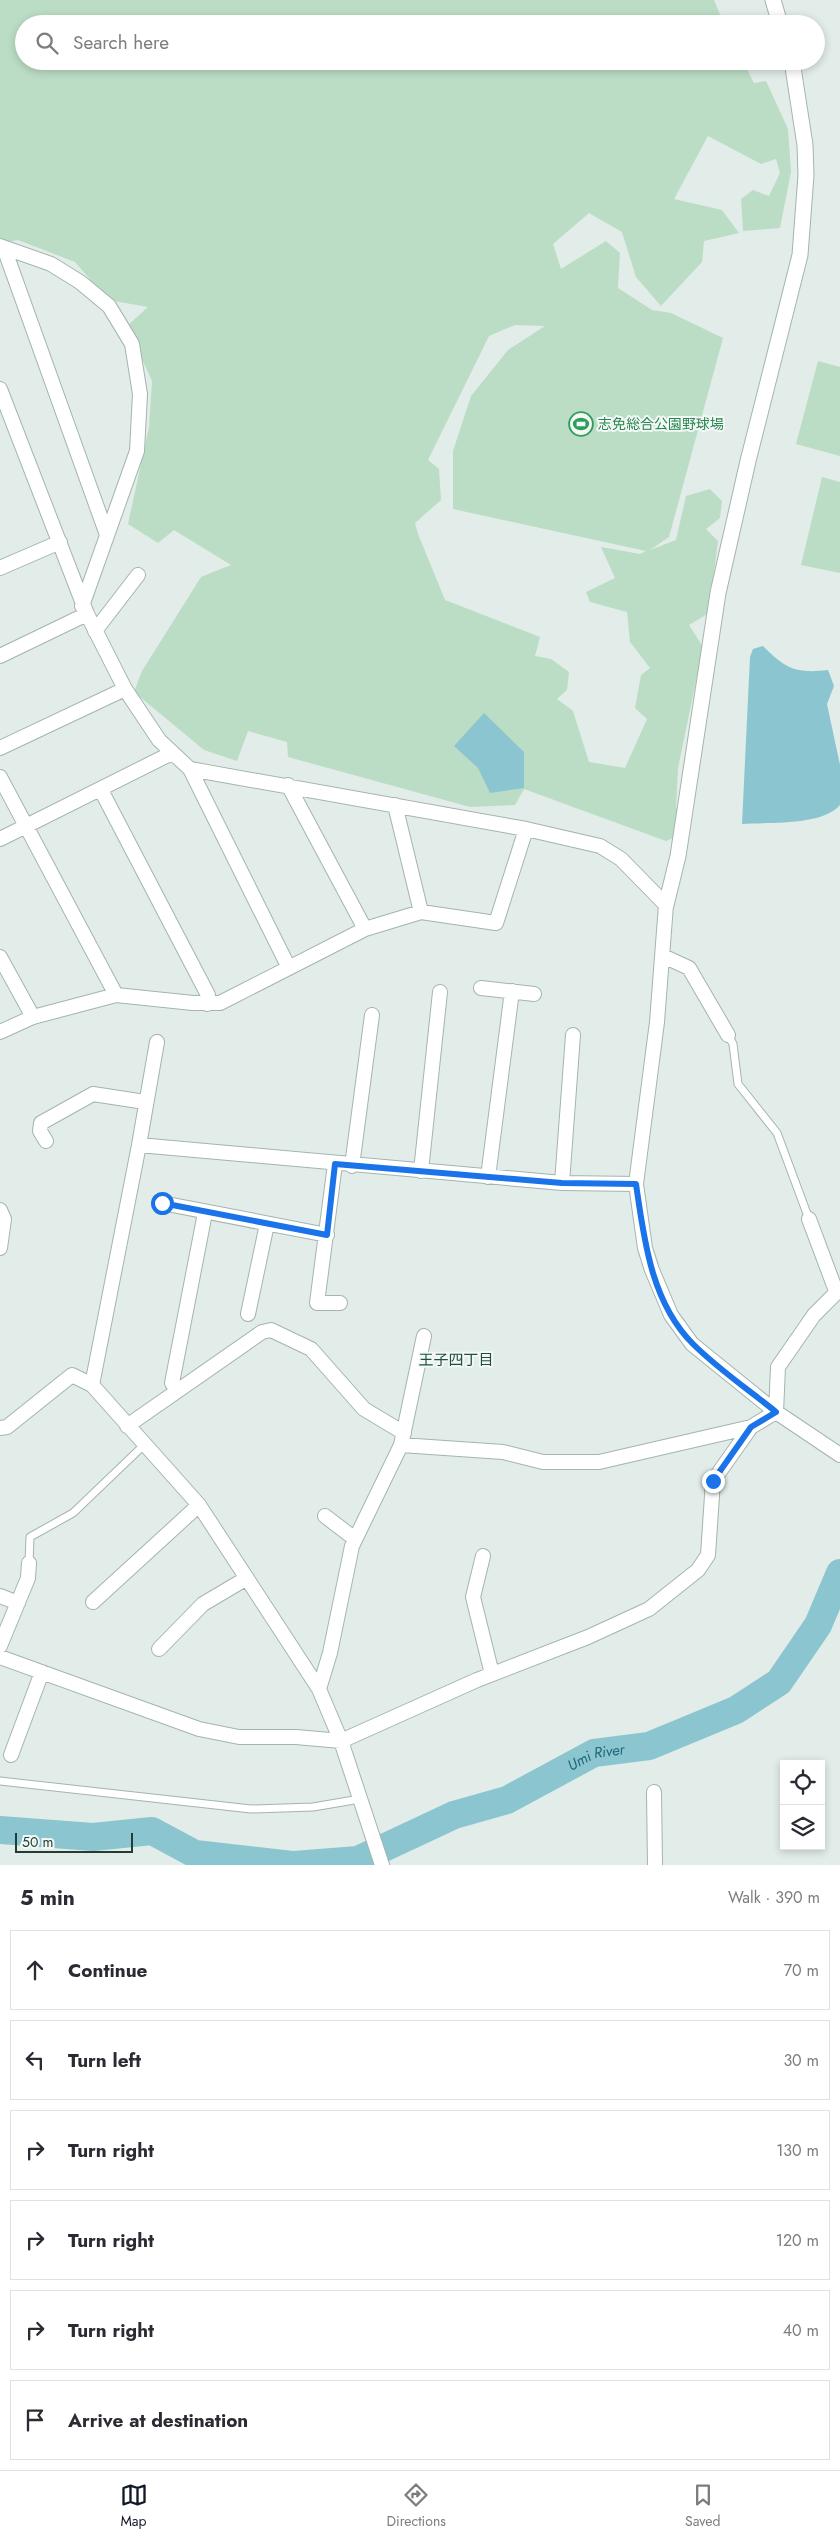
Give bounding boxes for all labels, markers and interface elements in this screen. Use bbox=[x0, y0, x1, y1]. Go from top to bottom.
search box bbox=[15, 15, 825, 70]
icon: search bbox=[33, 29, 61, 57]
text: Search here bbox=[73, 29, 169, 56]
sports icon: 志免総合公園野球場 bbox=[568, 411, 594, 437]
place label: 志免総合公園野球場 bbox=[598, 414, 724, 434]
route start bbox=[151, 1192, 174, 1215]
district label: 王子四丁目 bbox=[418, 1349, 494, 1371]
route end bbox=[702, 1470, 725, 1493]
water label: Umi River bbox=[563, 1738, 627, 1776]
map controls bbox=[780, 1760, 825, 1850]
button: locate bbox=[780, 1760, 825, 1805]
button: layers bbox=[780, 1805, 825, 1850]
scale bar bbox=[15, 1830, 132, 1853]
text: 50 m bbox=[22, 1832, 53, 1852]
text: 5 min bbox=[20, 1883, 75, 1913]
text: Walk · 390 m bbox=[728, 1886, 820, 1909]
icon: ahead bbox=[21, 1956, 49, 1984]
text: Continue bbox=[68, 1957, 147, 1984]
text: 70 m bbox=[784, 1959, 819, 1982]
icon: left bbox=[21, 2046, 49, 2074]
text: Turn left bbox=[68, 2047, 141, 2074]
text: 30 m bbox=[783, 2049, 819, 2072]
icon: right bbox=[21, 2136, 49, 2164]
text: Turn right bbox=[68, 2137, 154, 2164]
text: 130 m bbox=[776, 2139, 819, 2162]
icon: right bbox=[21, 2226, 49, 2254]
text: Turn right bbox=[68, 2227, 154, 2254]
text: 120 m bbox=[776, 2229, 819, 2252]
icon: right bbox=[21, 2316, 49, 2344]
text: Turn right bbox=[68, 2317, 154, 2344]
text: 40 m bbox=[783, 2319, 819, 2342]
icon: arrive bbox=[21, 2406, 49, 2434]
text: Arrive at destination bbox=[68, 2407, 248, 2434]
tab: Map bbox=[120, 2481, 148, 2531]
tab: Directions bbox=[387, 2481, 446, 2531]
tab: Saved bbox=[685, 2481, 720, 2531]

